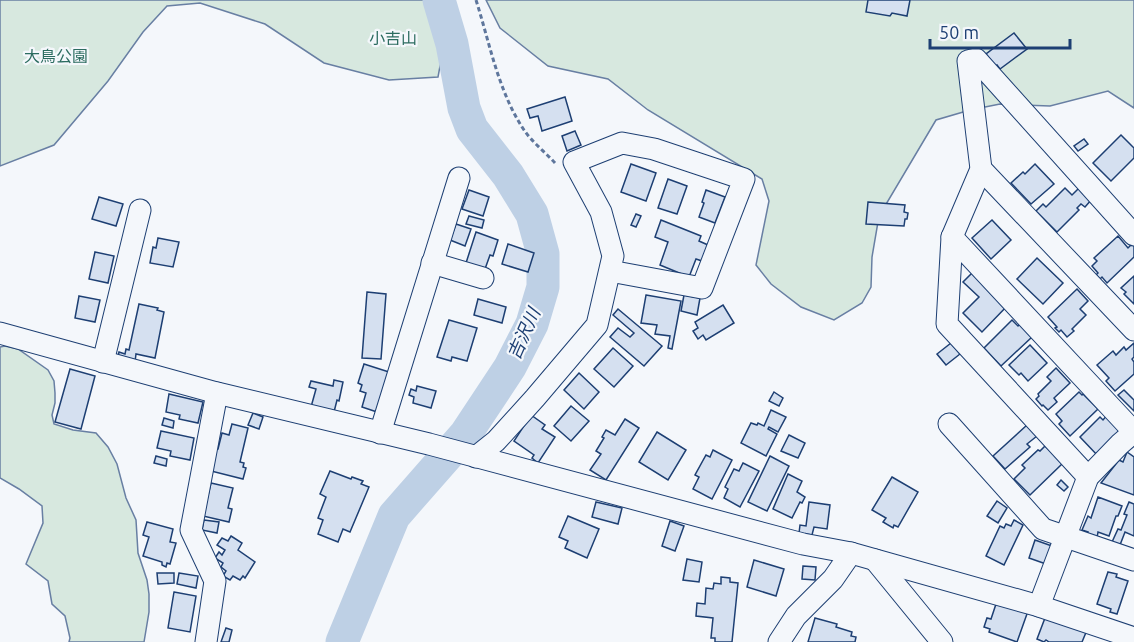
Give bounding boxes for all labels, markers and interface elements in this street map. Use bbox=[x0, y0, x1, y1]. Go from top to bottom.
scale bar bbox=[930, 12, 1070, 50]
text: 50 m bbox=[939, 22, 979, 42]
park label: 小吉山 bbox=[369, 29, 417, 47]
park label: 大鳥公園 bbox=[24, 47, 88, 65]
water label: 吉沢川 bbox=[503, 303, 544, 362]

